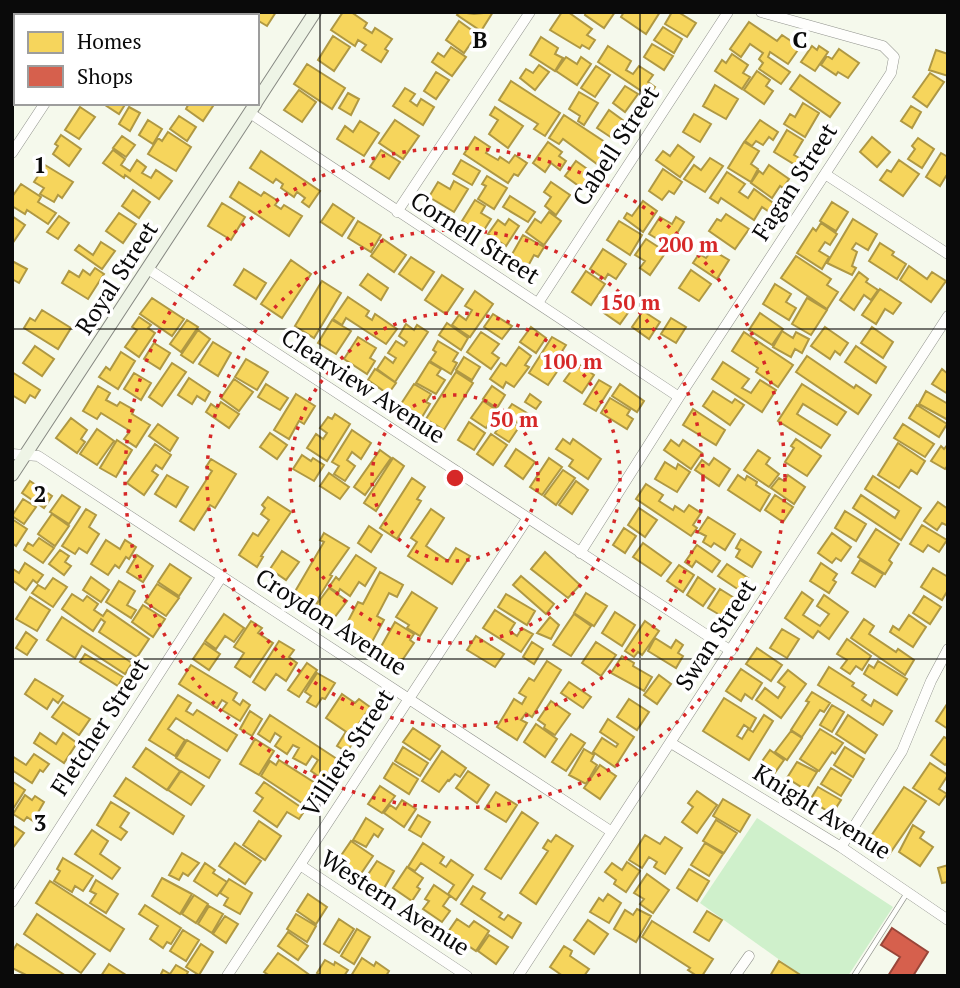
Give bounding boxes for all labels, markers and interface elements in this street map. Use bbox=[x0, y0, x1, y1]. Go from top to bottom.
legend bbox=[14, 14, 259, 105]
text: B bbox=[473, 24, 488, 55]
text: C bbox=[793, 24, 808, 55]
text: Homes bbox=[77, 27, 142, 55]
text: Shops bbox=[77, 62, 133, 90]
street label: Cabell Street bbox=[564, 79, 666, 212]
street label: Fagan Street bbox=[744, 116, 844, 246]
text: 1 bbox=[34, 149, 47, 180]
street label: Cornell Street bbox=[405, 183, 546, 291]
street label: Royal Street bbox=[68, 215, 165, 340]
text: 200 m bbox=[658, 230, 719, 258]
text: 150 m bbox=[600, 288, 661, 316]
street label: Clearview Avenue bbox=[275, 320, 452, 450]
text: 100 m bbox=[542, 347, 603, 375]
text: 50 m bbox=[490, 405, 539, 433]
centre of rings bbox=[443, 466, 467, 490]
text: 2 bbox=[34, 478, 47, 509]
street label: Croydon Avenue bbox=[250, 560, 413, 682]
street label: Swan Street bbox=[667, 573, 763, 696]
street label: Fletcher Street bbox=[43, 652, 156, 801]
street label: Villiers Street bbox=[294, 682, 401, 823]
street label: Knight Avenue bbox=[748, 756, 897, 866]
text: 3 bbox=[34, 807, 47, 838]
street label: Western Avenue bbox=[315, 842, 476, 962]

